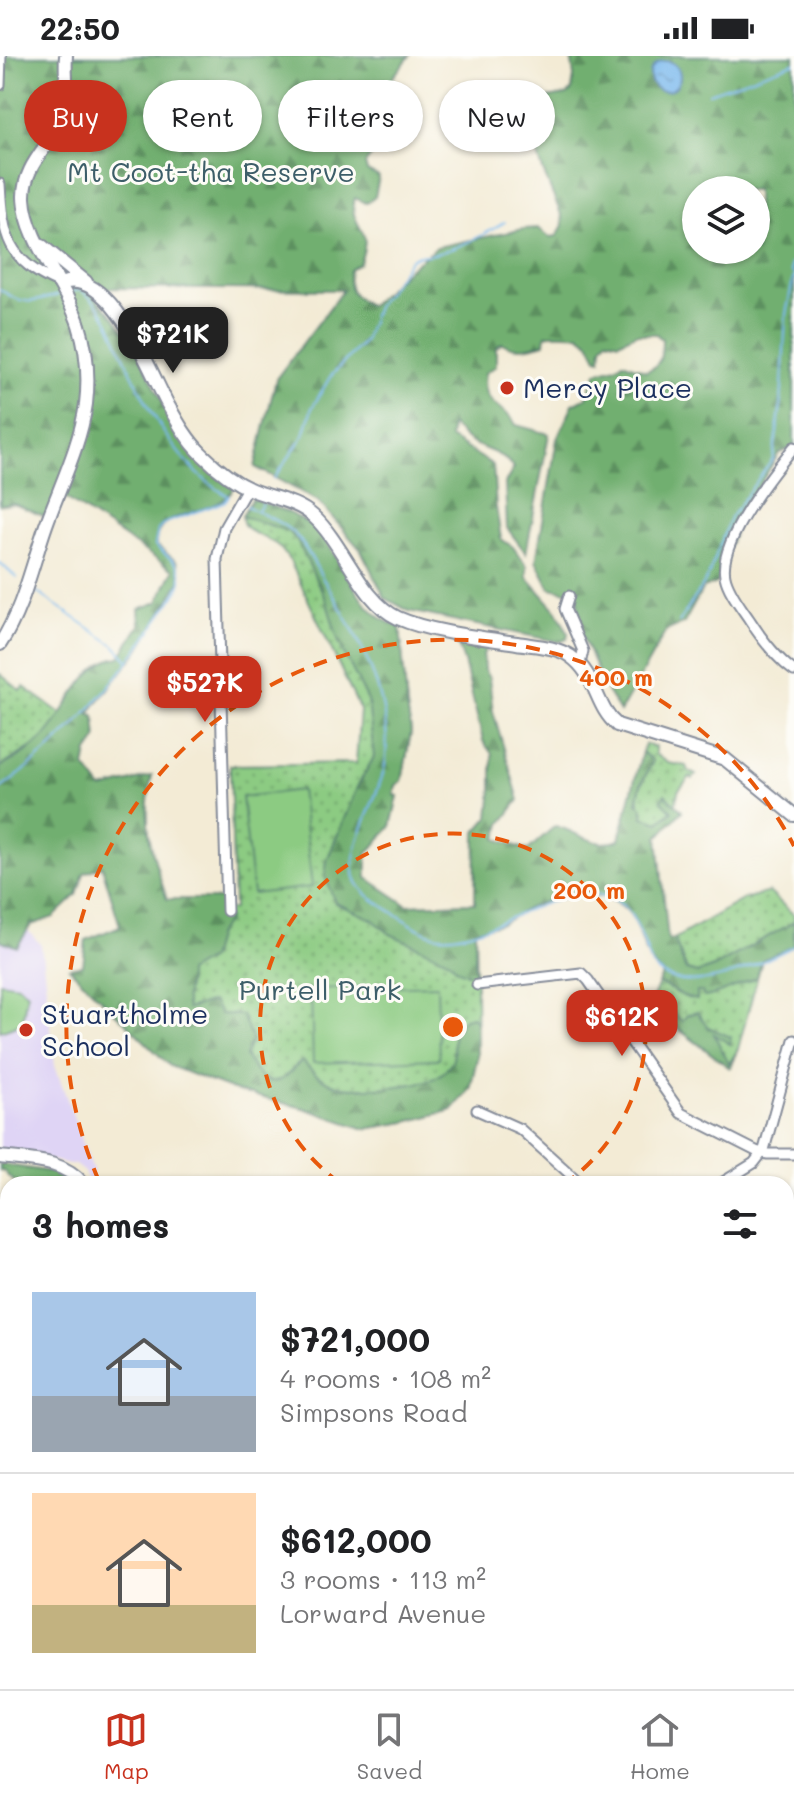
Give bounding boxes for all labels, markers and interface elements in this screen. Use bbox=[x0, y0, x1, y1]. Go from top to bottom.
text: 22:50 bbox=[40, 8, 120, 48]
chip: Buy bbox=[24, 80, 127, 152]
chip: Rent bbox=[143, 80, 262, 152]
chip: Filters bbox=[278, 80, 423, 152]
chip: New bbox=[439, 80, 555, 152]
park label: Mt Coot-tha Reserve bbox=[67, 153, 355, 189]
map controls bbox=[682, 176, 770, 264]
button: layers bbox=[682, 176, 770, 264]
pin: $721K bbox=[117, 307, 229, 375]
text: $721K bbox=[136, 316, 210, 350]
place label: Mercy Place bbox=[523, 369, 692, 405]
marker: Mercy Place bbox=[498, 379, 516, 397]
pin: $527K bbox=[149, 656, 261, 724]
text: 400 m bbox=[579, 661, 653, 692]
text: $527K bbox=[166, 665, 244, 699]
text: 200 m bbox=[553, 874, 625, 905]
park label: Purtell Park bbox=[239, 971, 401, 1007]
pin: $612K bbox=[566, 990, 678, 1058]
place label: Stuartholme School bbox=[42, 995, 208, 1063]
text: $612K bbox=[585, 999, 659, 1033]
centre of rings bbox=[439, 1013, 467, 1041]
marker: Stuartholme School bbox=[17, 1021, 35, 1039]
text: 3 homes bbox=[32, 1202, 169, 1247]
icon: filters bbox=[718, 1202, 762, 1246]
text: $721,000 bbox=[280, 1316, 430, 1361]
icon: home bbox=[96, 1324, 192, 1420]
text: 4 rooms · 108 m² bbox=[280, 1361, 491, 1395]
text: Simpsons Road bbox=[280, 1395, 468, 1429]
text: $612,000 bbox=[280, 1517, 432, 1562]
icon: home bbox=[96, 1525, 192, 1621]
text: 3 rooms · 113 m² bbox=[280, 1562, 486, 1596]
text: Lorward Avenue bbox=[280, 1596, 486, 1630]
tab: Map bbox=[104, 1708, 149, 1785]
tab: Saved bbox=[357, 1708, 422, 1785]
tab: Home bbox=[630, 1708, 690, 1785]

